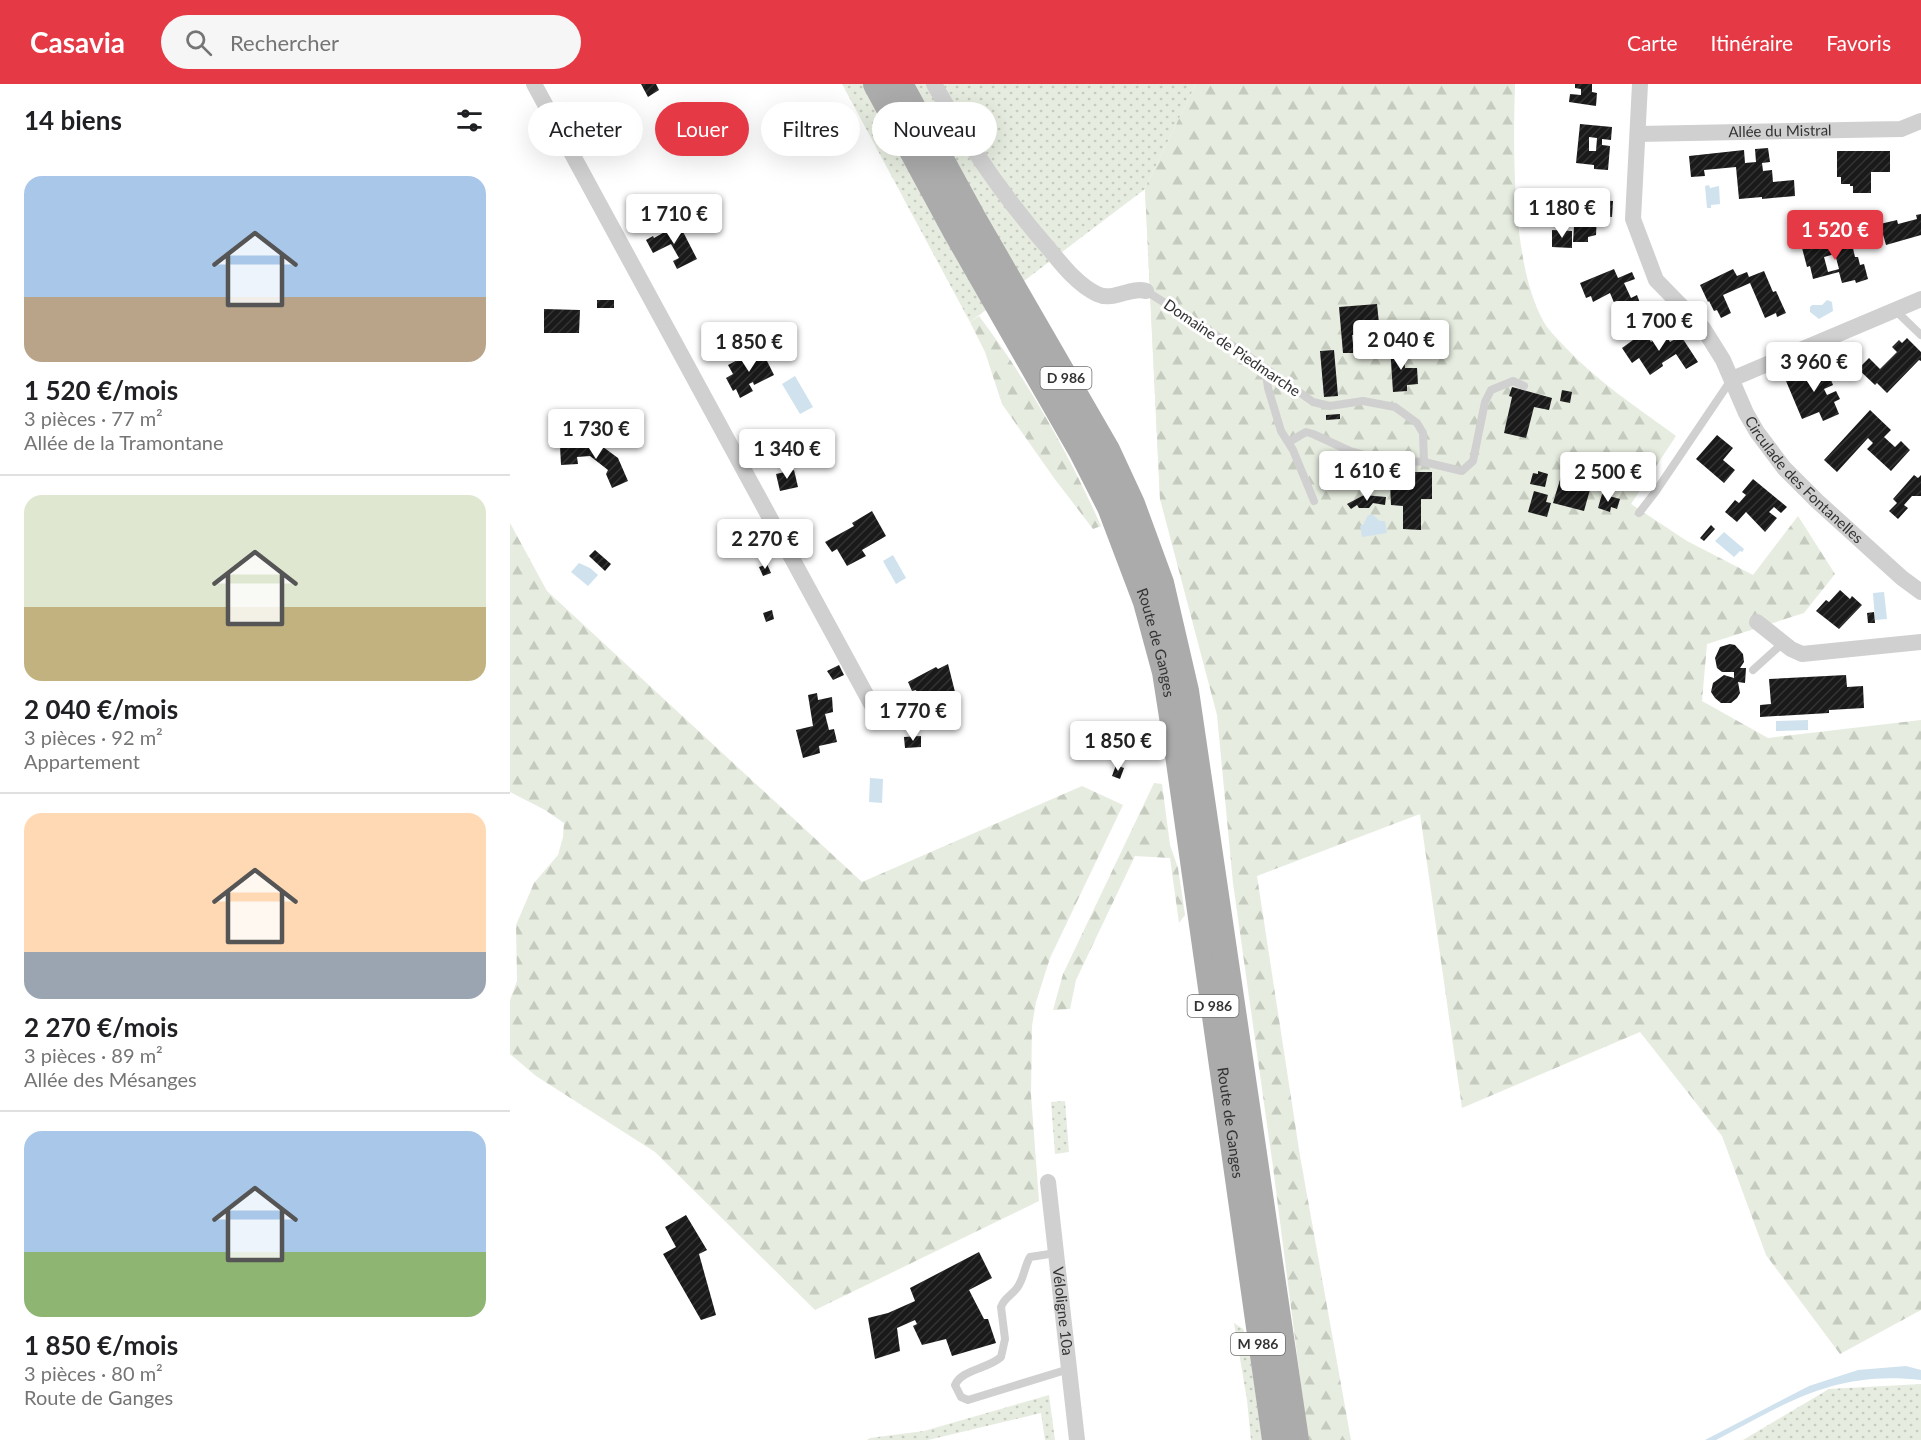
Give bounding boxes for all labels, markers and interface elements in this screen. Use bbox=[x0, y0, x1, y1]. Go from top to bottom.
search box bbox=[161, 15, 581, 69]
text: Casavia bbox=[30, 25, 125, 59]
icon: search bbox=[182, 26, 215, 59]
text: Rechercher bbox=[230, 29, 339, 56]
text: Carte bbox=[1627, 30, 1678, 55]
text: Itinéraire bbox=[1711, 30, 1793, 55]
text: Favoris bbox=[1826, 30, 1891, 55]
chip: Acheter bbox=[528, 102, 643, 156]
chip: Louer bbox=[655, 102, 749, 156]
chip: Filtres bbox=[761, 102, 860, 156]
chip: Nouveau bbox=[872, 102, 997, 156]
text: 14 biens bbox=[24, 104, 122, 136]
icon: filters bbox=[453, 104, 486, 137]
street label: Allée du Mistral bbox=[1728, 120, 1832, 140]
pin: 1 180 € bbox=[1507, 188, 1617, 239]
pin: 1 710 € bbox=[619, 194, 729, 245]
text: 1 180 € bbox=[1528, 195, 1596, 219]
text: 1 710 € bbox=[640, 201, 708, 225]
pin: 1 520 € bbox=[1780, 210, 1890, 261]
icon: home bbox=[201, 215, 309, 323]
text: 1 520 € bbox=[1801, 217, 1869, 241]
street label: Domaine de Piedmarche bbox=[1161, 295, 1304, 400]
pin: 1 700 € bbox=[1604, 301, 1714, 352]
text: 1 700 € bbox=[1625, 308, 1693, 332]
pin: 2 040 € bbox=[1346, 320, 1456, 371]
pin: 1 850 € bbox=[694, 322, 804, 373]
text: 2 040 € bbox=[1367, 327, 1435, 351]
text: 1 850 € bbox=[715, 329, 783, 353]
pin: 3 960 € bbox=[1759, 342, 1869, 393]
text: 3 960 € bbox=[1780, 349, 1848, 373]
road number: D 986 bbox=[1040, 367, 1092, 389]
text: 1 520 €/mois bbox=[24, 374, 178, 406]
text: 3 pièces · 77 m² bbox=[24, 406, 163, 430]
pin: 1 730 € bbox=[541, 409, 651, 460]
street label: Circulade des Fontanelles bbox=[1742, 412, 1867, 547]
text: 1 730 € bbox=[562, 416, 630, 440]
pin: 1 340 € bbox=[732, 429, 842, 480]
text: Allée de la Tramontane bbox=[24, 430, 224, 454]
text: 1 340 € bbox=[753, 436, 821, 460]
pin: 1 610 € bbox=[1312, 451, 1422, 502]
pin: 2 500 € bbox=[1553, 452, 1663, 503]
text: 1 610 € bbox=[1333, 458, 1401, 482]
text: 2 500 € bbox=[1574, 459, 1642, 483]
pin: 2 270 € bbox=[710, 519, 820, 570]
text: 2 270 € bbox=[731, 526, 799, 550]
icon: home bbox=[201, 534, 309, 642]
street label: Route de Ganges bbox=[1134, 585, 1179, 698]
pin: 1 770 € bbox=[858, 691, 968, 742]
text: 2 040 €/mois bbox=[24, 693, 178, 725]
text: 1 770 € bbox=[879, 698, 947, 722]
pin: 1 850 € bbox=[1063, 721, 1173, 772]
text: 3 pièces · 92 m² bbox=[24, 725, 163, 749]
text: 1 850 € bbox=[1084, 728, 1152, 752]
text: Appartement bbox=[24, 749, 140, 773]
icon: home bbox=[201, 852, 309, 960]
road number: D 986 bbox=[1188, 995, 1238, 1017]
text: 2 270 €/mois bbox=[24, 1011, 178, 1043]
text: 3 pièces · 89 m² bbox=[24, 1043, 163, 1067]
street label: Route de Ganges bbox=[1214, 1066, 1248, 1179]
text: Allée des Mésanges bbox=[24, 1067, 197, 1091]
icon: home bbox=[201, 1170, 309, 1278]
street label: Véloligne 10a bbox=[1050, 1266, 1077, 1356]
text: 1 850 €/mois bbox=[24, 1329, 178, 1361]
road number: M 986 bbox=[1231, 1333, 1285, 1355]
text: 3 pièces · 80 m² bbox=[24, 1361, 163, 1385]
text: Route de Ganges bbox=[24, 1385, 173, 1409]

